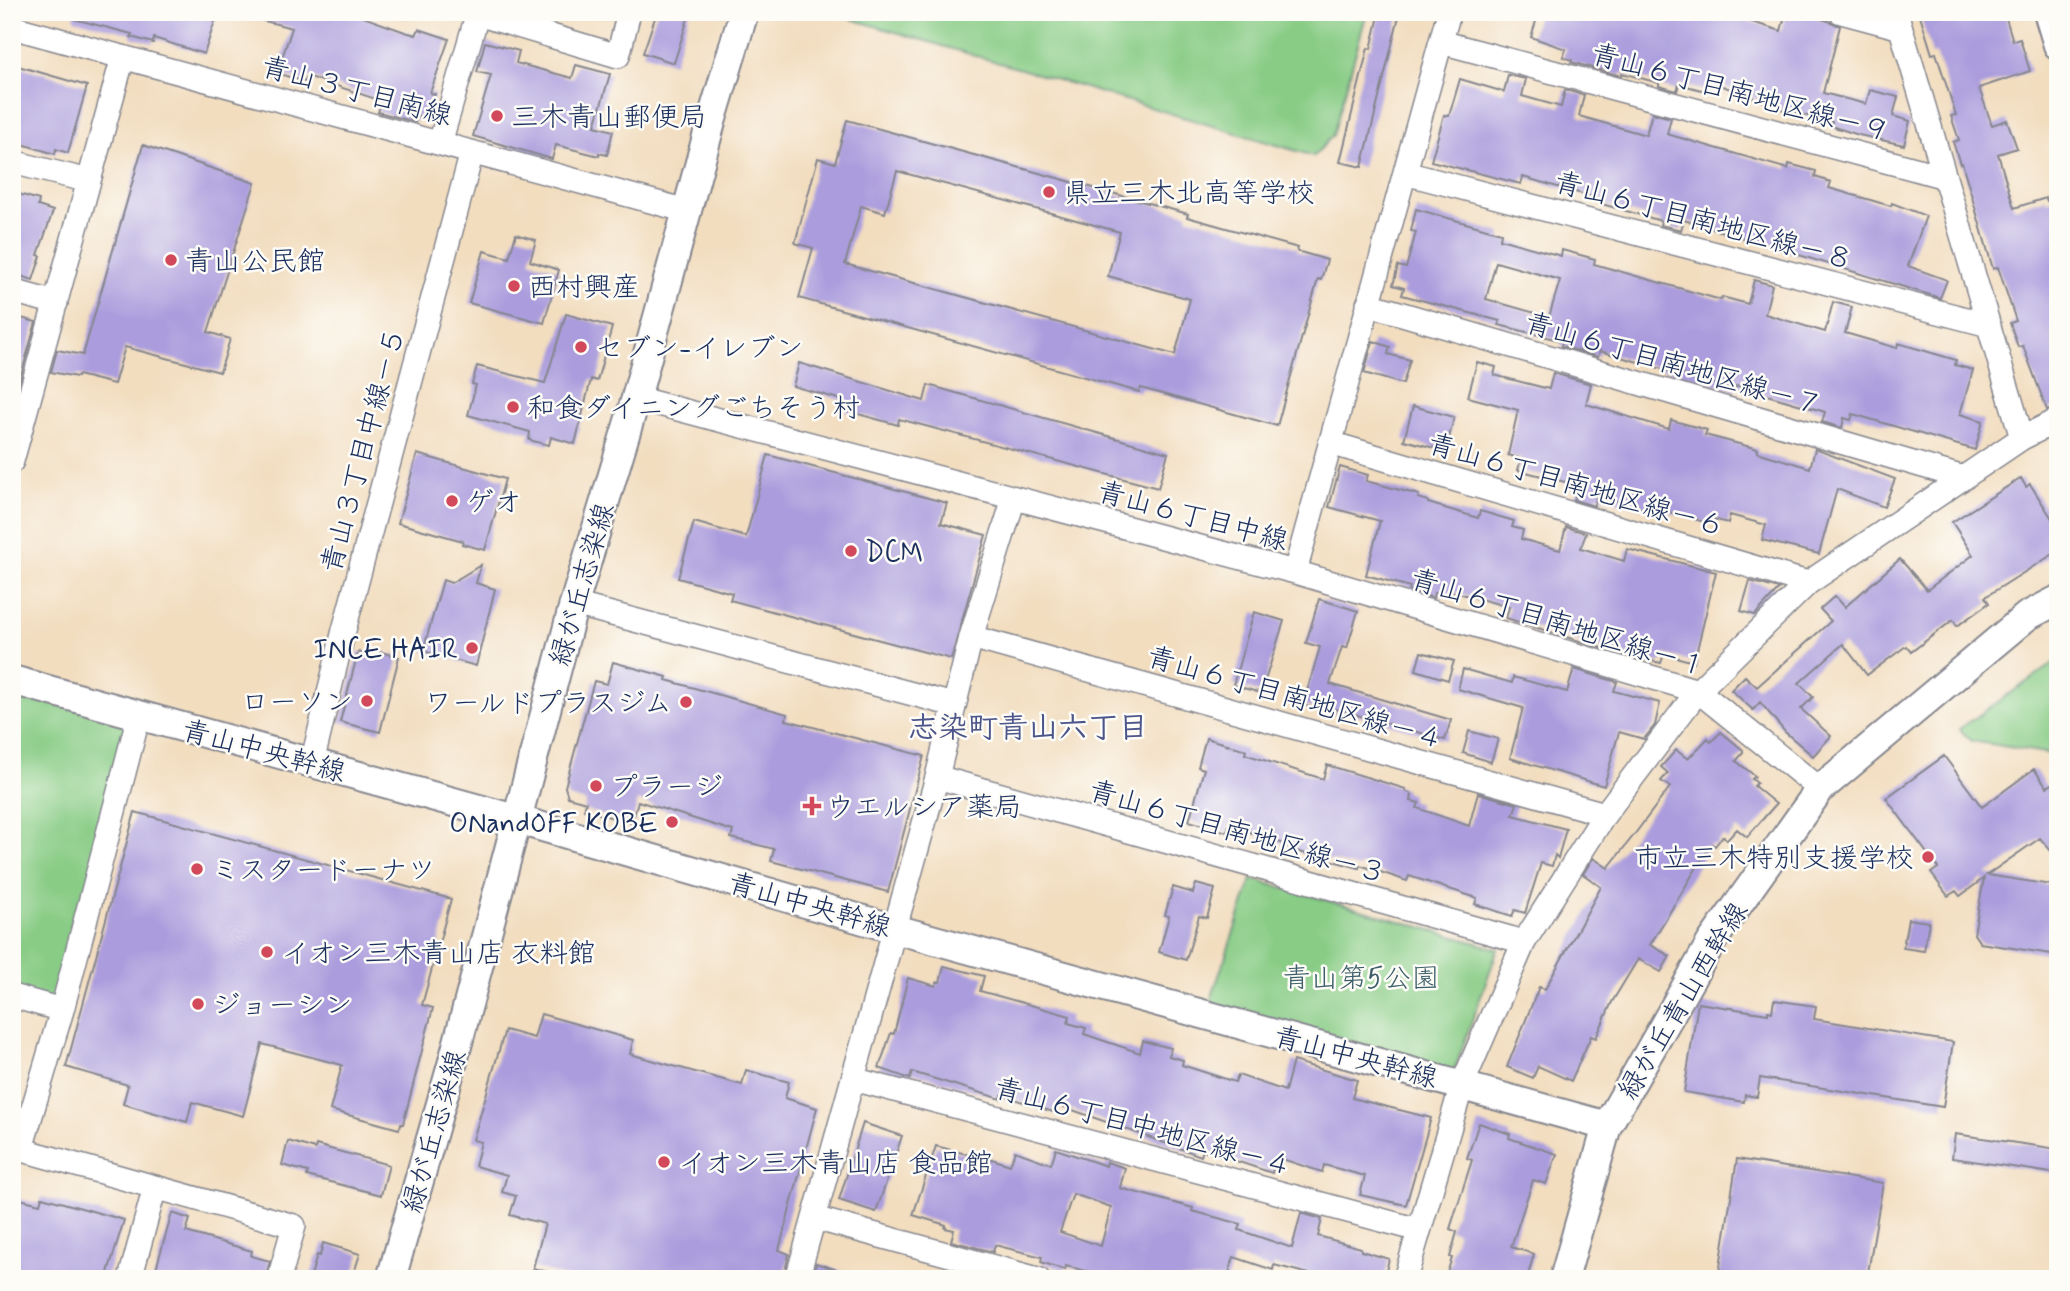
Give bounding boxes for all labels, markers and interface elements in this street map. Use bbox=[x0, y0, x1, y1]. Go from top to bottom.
street label: 青山６丁目南地区線ー９ bbox=[1587, 37, 1894, 152]
street label: 青山３丁目南線 bbox=[257, 49, 456, 136]
place label: 三木青山郵便局 bbox=[511, 100, 707, 137]
marker: 三木青山郵便局 bbox=[489, 108, 505, 124]
street label: 青山６丁目南地区線ー８ bbox=[1550, 165, 1857, 280]
place label: 県立三木北高等学校 bbox=[1063, 176, 1315, 213]
marker: 県立三木北高等学校 bbox=[1041, 184, 1057, 200]
place label: 青山公民館 bbox=[185, 244, 325, 281]
marker: 青山公民館 bbox=[163, 252, 179, 268]
place label: 西村興産 bbox=[528, 270, 640, 307]
marker: 西村興産 bbox=[506, 278, 522, 294]
street label: 青山６丁目南地区線ー７ bbox=[1520, 305, 1826, 426]
street label: 青山３丁目中線ー５ bbox=[314, 324, 415, 577]
place label: セブン-イレブン bbox=[595, 331, 804, 368]
marker: セブン-イレブン bbox=[573, 339, 589, 355]
place label: 和食ダイニングごちそう村 bbox=[527, 391, 860, 428]
marker: 和食ダイニングごちそう村 bbox=[505, 399, 521, 415]
street label: 青山６丁目南地区線ー６ bbox=[1423, 426, 1729, 547]
street label: 青山６丁目中線 bbox=[1093, 474, 1292, 561]
place label: ゲオ bbox=[466, 485, 522, 522]
marker: ゲオ bbox=[444, 493, 460, 509]
street label: 緑が丘志染線 bbox=[542, 499, 624, 671]
place label: DCM bbox=[865, 535, 924, 572]
marker: DCM bbox=[843, 543, 859, 559]
street label: 青山６丁目南地区線ー１ bbox=[1406, 562, 1711, 687]
place label: INCE HAIR bbox=[313, 632, 458, 669]
street label: 青山６丁目南地区線ー４ bbox=[1142, 639, 1448, 760]
marker: INCE HAIR bbox=[464, 640, 480, 656]
place label: ローソン bbox=[241, 685, 353, 722]
place label: ワールドプラスジム bbox=[424, 686, 672, 723]
marker: ローソン bbox=[359, 693, 375, 709]
marker: ワールドプラスジム bbox=[678, 694, 694, 710]
district label: 志染町青山六丁目 bbox=[908, 709, 1148, 748]
street label: 青山中央幹線 bbox=[177, 713, 349, 792]
place label: プラージ bbox=[610, 770, 723, 807]
street label: 青山６丁目南地区線ー３ bbox=[1084, 773, 1390, 894]
marker: プラージ bbox=[588, 778, 604, 794]
place label: ウエルシア薬局 bbox=[826, 790, 1022, 827]
marker: ウエルシア薬局 bbox=[804, 798, 820, 814]
place label: ONandOFF KOBE bbox=[449, 806, 658, 843]
marker: ONandOFF KOBE bbox=[664, 814, 680, 830]
place label: 市立三木特別支援学校 bbox=[1634, 841, 1914, 878]
marker: 市立三木特別支援学校 bbox=[1920, 849, 1936, 865]
place label: ミスタードーナツ bbox=[211, 853, 436, 890]
marker: ミスタードーナツ bbox=[189, 861, 205, 877]
street label: 青山中央幹線 bbox=[723, 865, 895, 947]
street label: 緑が丘青山西幹線 bbox=[1611, 896, 1758, 1107]
place label: イオン三木青山店 衣料館 bbox=[281, 936, 595, 973]
marker: イオン三木青山店 衣料館 bbox=[259, 944, 275, 960]
park label: 青山第5公園 bbox=[1283, 961, 1439, 998]
place label: ジョーシン bbox=[212, 988, 353, 1025]
marker: ジョーシン bbox=[190, 996, 206, 1012]
street label: 青山中央幹線 bbox=[1269, 1019, 1441, 1098]
street label: 緑が丘志染線 bbox=[394, 1046, 476, 1218]
street label: 青山６丁目中地区線ー４ bbox=[990, 1071, 1297, 1186]
place label: イオン三木青山店 食品館 bbox=[678, 1146, 992, 1183]
marker: イオン三木青山店 食品館 bbox=[656, 1154, 672, 1170]

